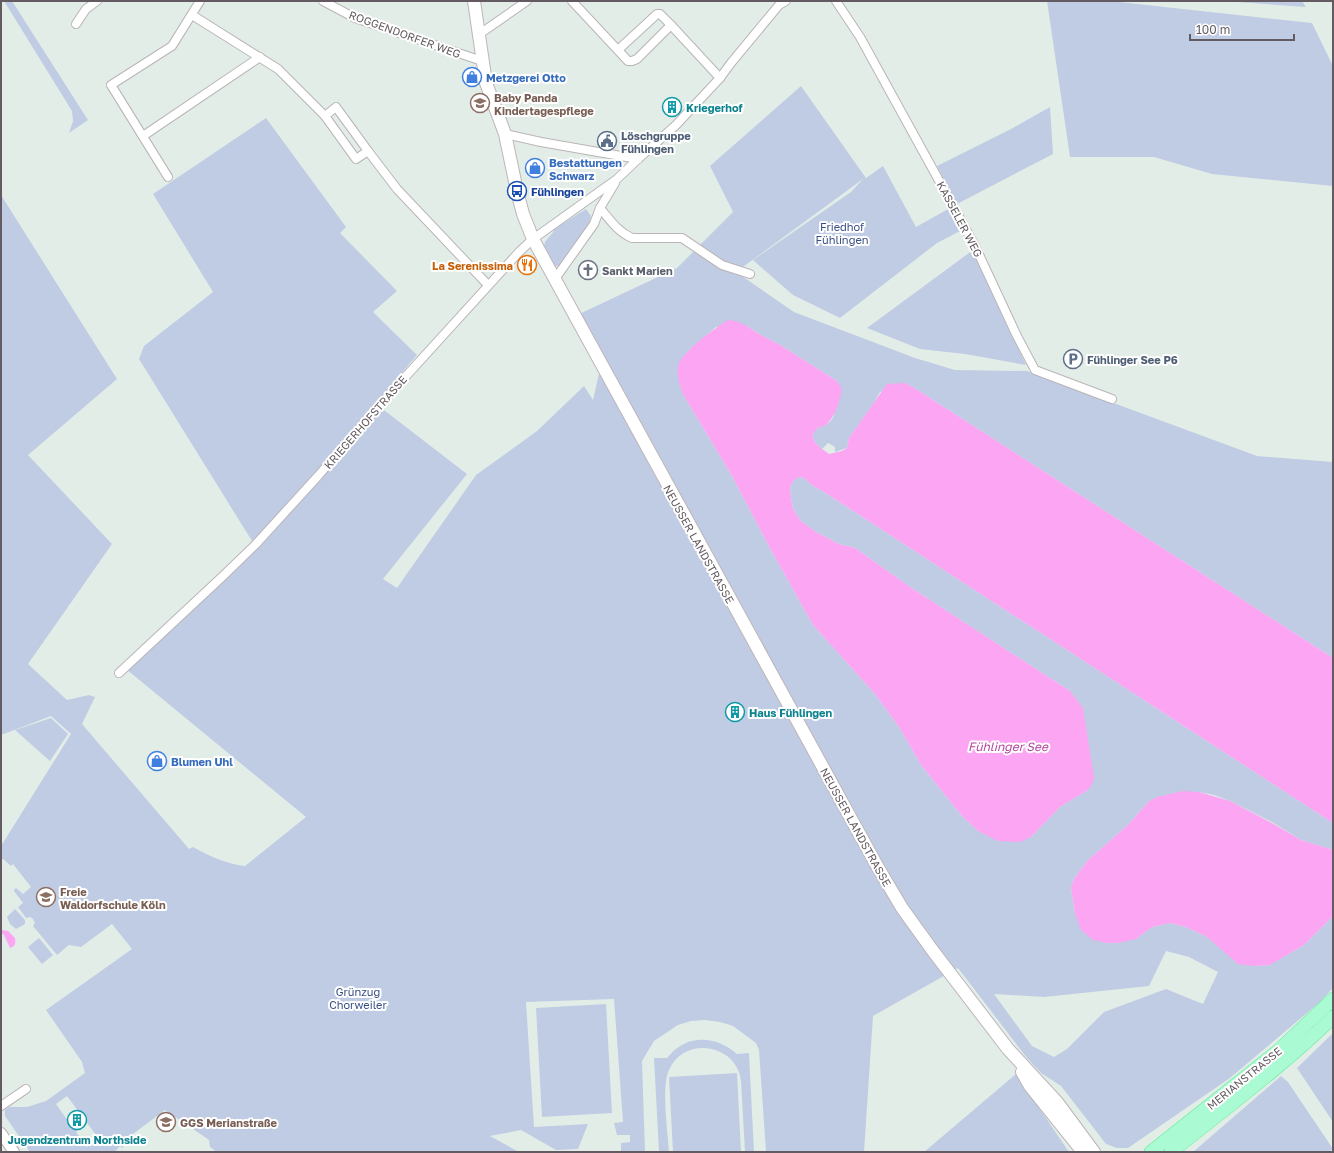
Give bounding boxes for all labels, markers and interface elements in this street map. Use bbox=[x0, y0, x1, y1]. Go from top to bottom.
street label: ROGGENDORFER WEG bbox=[347, 8, 463, 60]
scale bar bbox=[1190, 16, 1294, 42]
text: 100 m bbox=[1196, 22, 1230, 37]
shop icon: Metzgerei Otto bbox=[461, 66, 483, 88]
place label: Metzgerei Otto bbox=[486, 71, 566, 84]
place label: Baby Panda Kindertagespflege bbox=[494, 91, 594, 117]
school or university icon: Baby Panda Kindertagespflege bbox=[469, 92, 491, 114]
building icon: Kriegerhof bbox=[661, 96, 683, 118]
place label: Kriegerhof bbox=[686, 101, 743, 114]
place label: Löschgruppe Fühlingen bbox=[621, 129, 691, 155]
public building icon: Löschgruppe Fühlingen bbox=[596, 130, 618, 152]
place label: Bestattungen Schwarz bbox=[549, 156, 622, 182]
shop icon: Bestattungen Schwarz bbox=[524, 157, 546, 179]
street label: KASSELER WEG bbox=[935, 179, 986, 259]
bus stop icon: Fühlingen bbox=[506, 180, 528, 202]
place label: Fühlingen bbox=[531, 185, 584, 198]
park label: Friedhof Fühlingen bbox=[815, 220, 869, 246]
restaurant icon: La Serenissima bbox=[516, 254, 538, 276]
place label: La Serenissima bbox=[432, 259, 513, 272]
church icon: Sankt Marien bbox=[577, 259, 599, 281]
place label: Sankt Marien bbox=[602, 264, 673, 277]
parking icon: Fühlinger See P6 bbox=[1062, 348, 1084, 370]
place label: Fühlinger See P6 bbox=[1087, 353, 1178, 366]
street label: KRIEGERHOFSTRASSE bbox=[321, 372, 409, 471]
street label: NEUSSER LANDSTRASSE bbox=[661, 482, 737, 606]
building icon: Haus Fühlingen bbox=[724, 701, 746, 723]
place label: Haus Fühlingen bbox=[749, 706, 833, 719]
water label: Fühlinger See bbox=[968, 739, 1049, 754]
shop icon: Blumen Uhl bbox=[146, 750, 168, 772]
place label: Blumen Uhl bbox=[171, 755, 233, 768]
street label: NEUSSER LANDSTRASSE bbox=[818, 765, 894, 889]
place label: Freie Waldorfschule Köln bbox=[60, 885, 166, 911]
school or university icon: Freie Waldorfschule Köln bbox=[35, 886, 57, 908]
park label: Grünzug Chorweiler bbox=[329, 985, 387, 1011]
street label: MERIANSTRASSE bbox=[1204, 1044, 1284, 1112]
building icon: Jugendzentrum Northside bbox=[66, 1109, 88, 1131]
school or university icon: GGS Merianstraße bbox=[155, 1111, 177, 1133]
place label: GGS Merianstraße bbox=[180, 1116, 277, 1129]
place label: Jugendzentrum Northside bbox=[8, 1133, 147, 1146]

